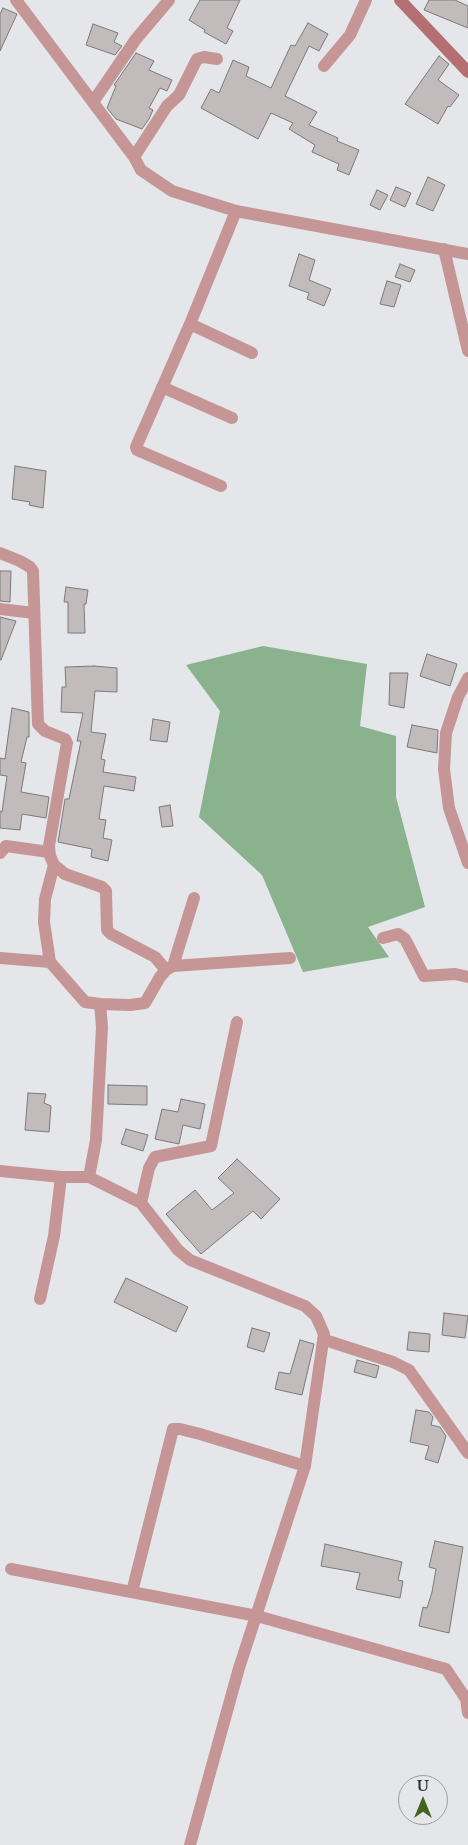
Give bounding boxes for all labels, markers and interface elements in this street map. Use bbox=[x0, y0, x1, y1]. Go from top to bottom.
north arrow bbox=[398, 1775, 448, 1825]
text: U bbox=[417, 1777, 429, 1795]

